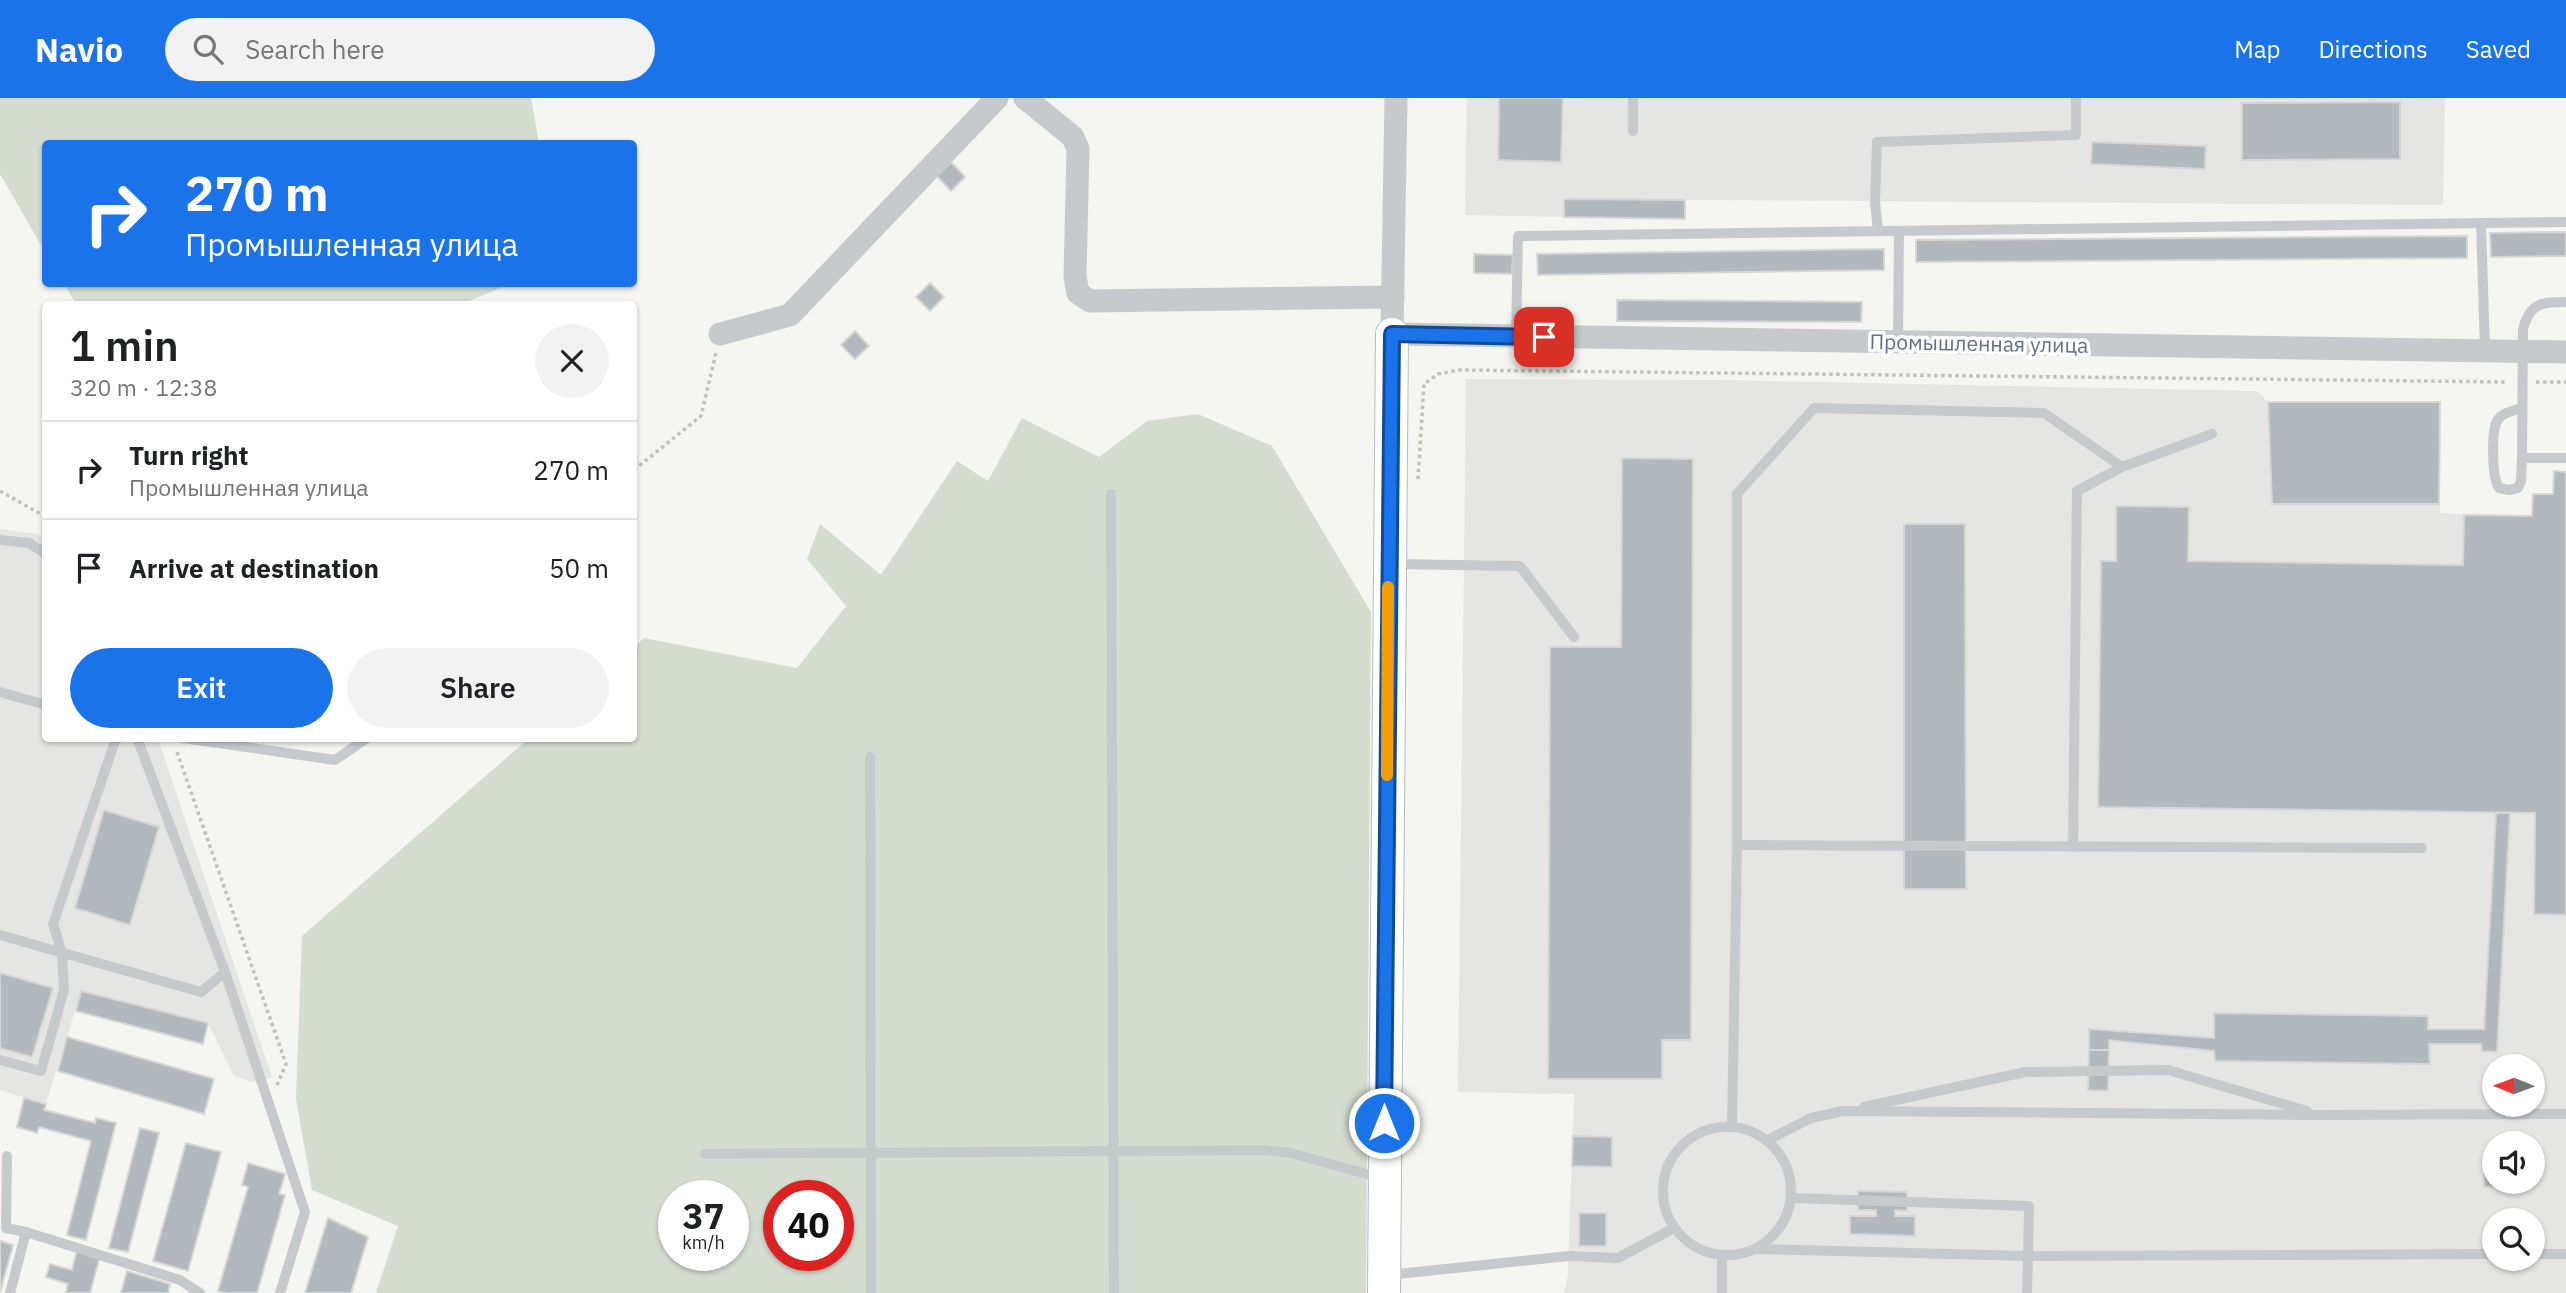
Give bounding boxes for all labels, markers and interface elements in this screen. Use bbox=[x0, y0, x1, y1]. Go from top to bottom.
search box bbox=[165, 18, 655, 81]
text: Navio bbox=[35, 28, 123, 71]
icon: search bbox=[189, 30, 227, 68]
text: Search here bbox=[245, 32, 385, 66]
text: Map bbox=[2234, 33, 2280, 65]
text: Directions bbox=[2318, 33, 2428, 65]
text: Saved bbox=[2466, 33, 2531, 65]
text: 270 m bbox=[185, 161, 329, 224]
icon: right bbox=[70, 168, 161, 259]
text: Промышленная улица bbox=[185, 223, 518, 265]
pin bbox=[1514, 307, 1574, 367]
text: 1 min bbox=[70, 318, 179, 373]
icon: arrive bbox=[1525, 318, 1563, 356]
button: close bbox=[535, 324, 609, 398]
street label: Промышленная улица bbox=[1869, 327, 2089, 359]
text: 320 m · 12:38 bbox=[70, 372, 217, 402]
text: Turn right bbox=[129, 438, 248, 472]
icon: right bbox=[70, 451, 108, 489]
text: 270 m bbox=[533, 453, 609, 487]
text: Промышленная улица bbox=[129, 472, 369, 502]
icon: arrive bbox=[70, 549, 108, 587]
text: Arrive at destination bbox=[129, 551, 379, 585]
text: 50 m bbox=[549, 551, 609, 585]
button: Exit bbox=[70, 648, 333, 728]
button: Share bbox=[347, 648, 609, 728]
north arrow bbox=[2482, 1054, 2544, 1116]
map controls bbox=[2482, 1054, 2545, 1271]
position arrow bbox=[1347, 1086, 1421, 1160]
button: sound bbox=[2482, 1131, 2545, 1194]
speed limit sign: 40 bbox=[763, 1180, 854, 1271]
text: 37 bbox=[682, 1193, 725, 1239]
button: search bbox=[2482, 1208, 2545, 1271]
text: km/h bbox=[682, 1231, 725, 1254]

